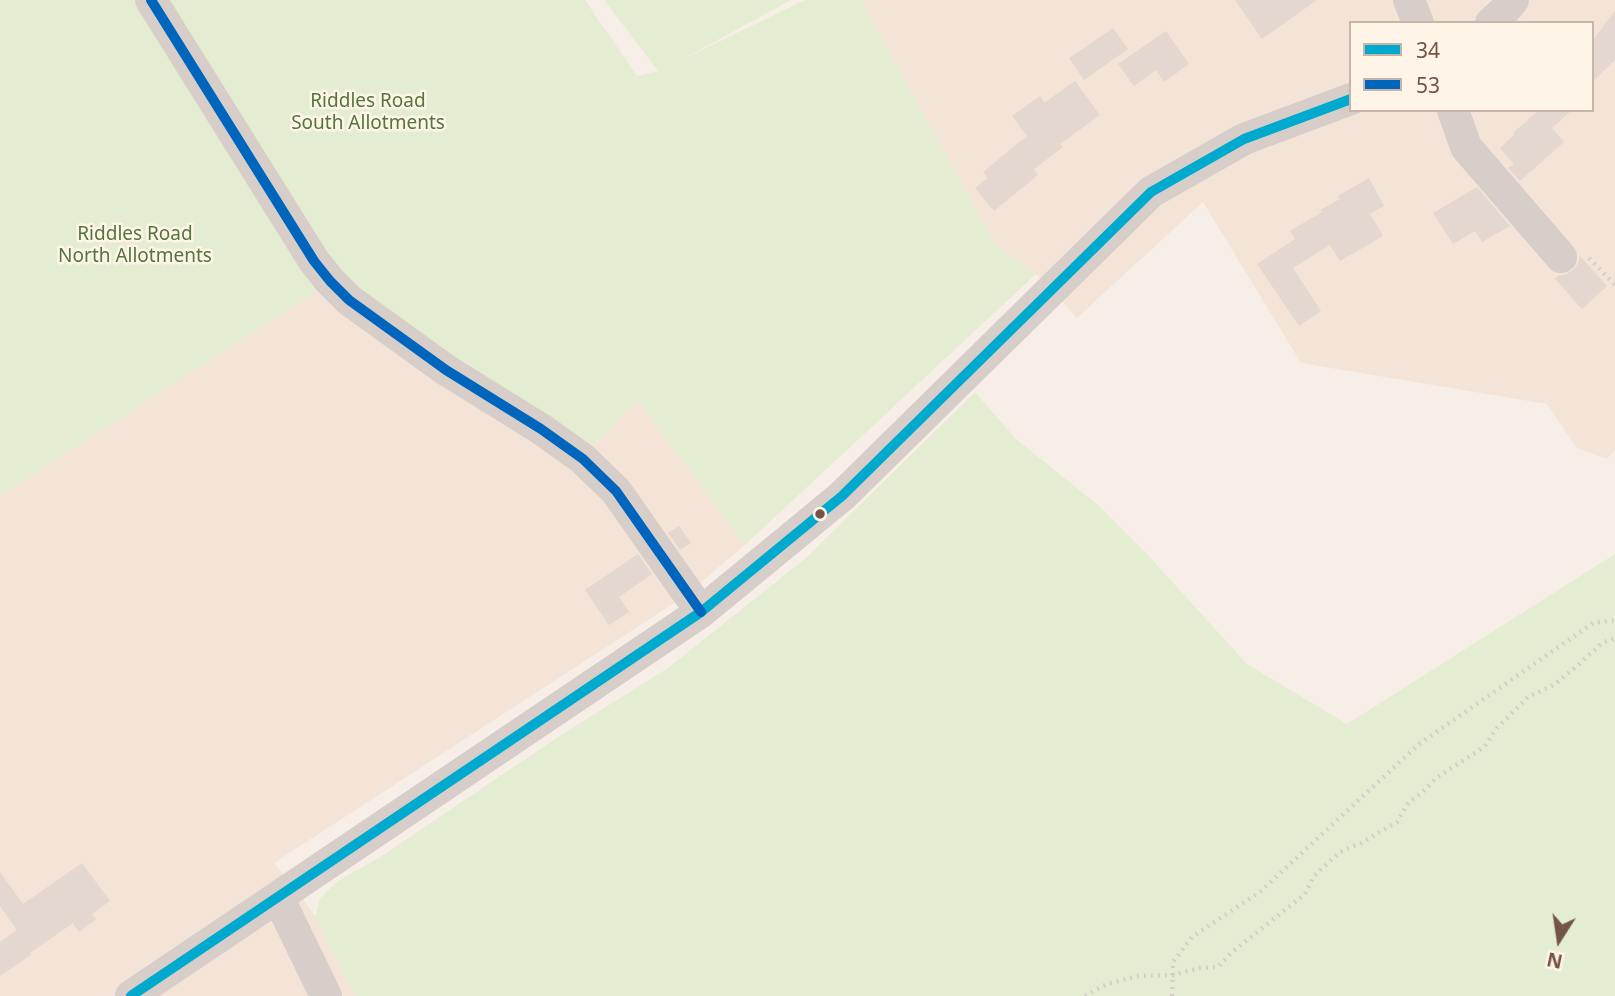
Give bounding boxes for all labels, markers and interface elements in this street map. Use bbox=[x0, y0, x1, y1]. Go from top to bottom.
legend bbox=[1349, 21, 1594, 112]
text: 34 bbox=[1416, 36, 1440, 64]
text: 53 bbox=[1416, 71, 1440, 99]
park label: Riddles Road South Allotments bbox=[291, 91, 445, 135]
park label: Riddles Road North Allotments bbox=[58, 224, 212, 268]
unlabelled marker bbox=[813, 507, 827, 521]
north arrow bbox=[1524, 905, 1594, 975]
text: N bbox=[1544, 946, 1565, 975]

